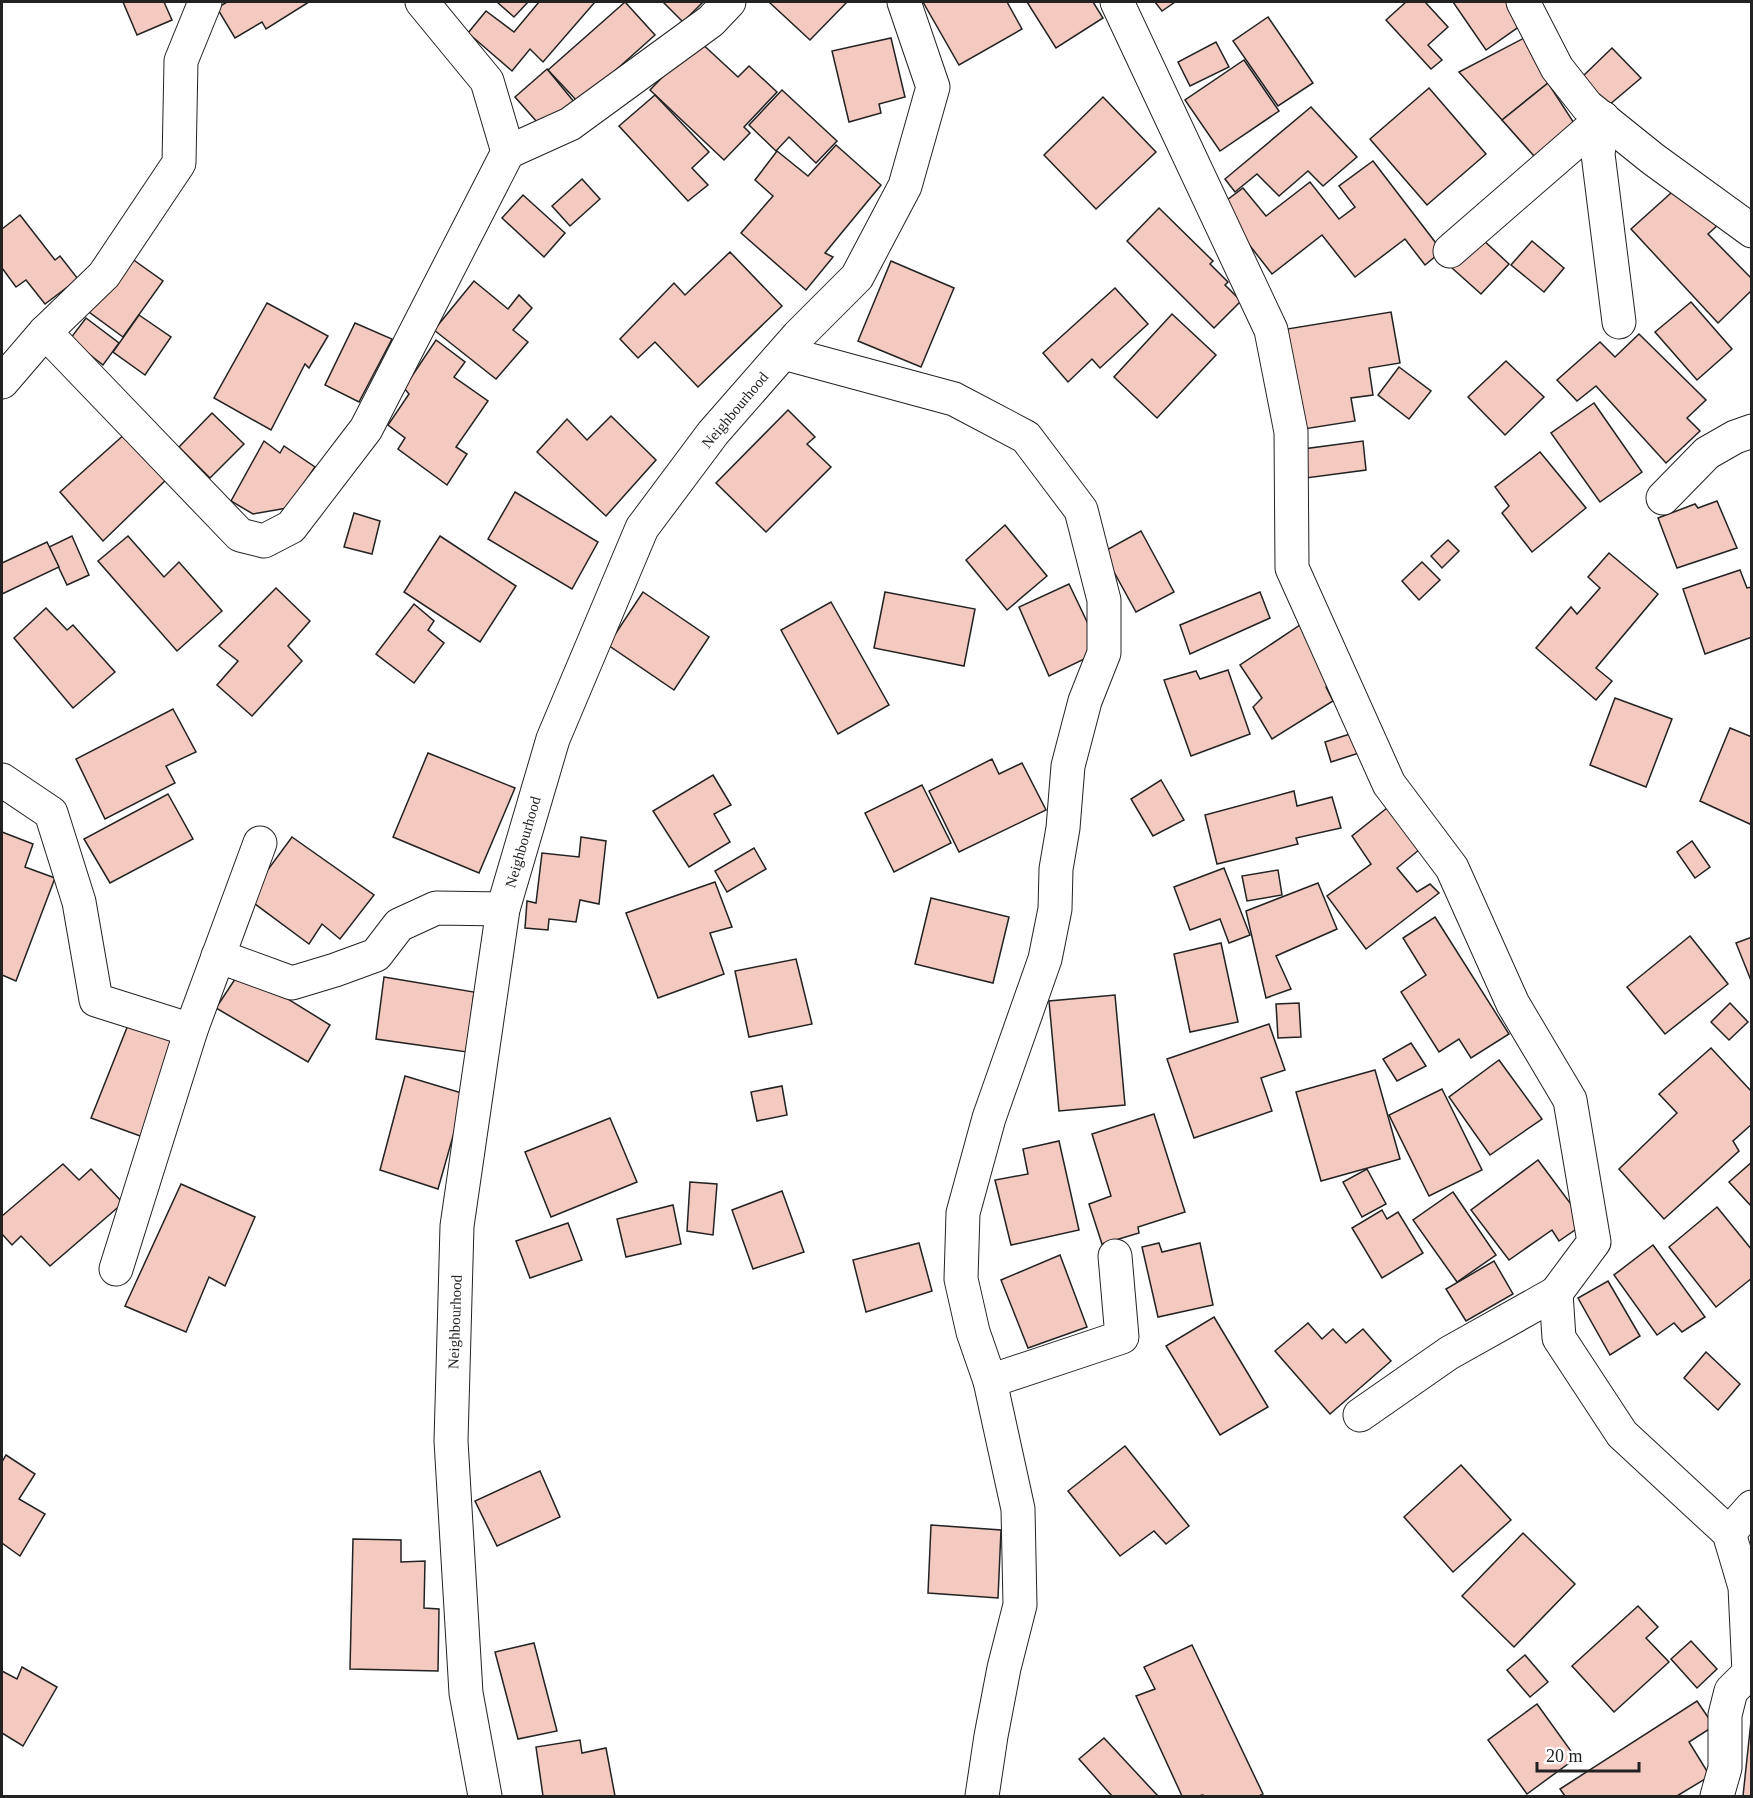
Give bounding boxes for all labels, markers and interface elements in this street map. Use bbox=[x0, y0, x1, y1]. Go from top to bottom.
street label: Neighbourhood bbox=[699, 368, 772, 451]
street label: Neighbourhood bbox=[502, 794, 544, 889]
street label: Neighbourhood bbox=[445, 1274, 465, 1369]
scale bar bbox=[1537, 1735, 1639, 1773]
text: 20 m bbox=[1546, 1746, 1583, 1766]

